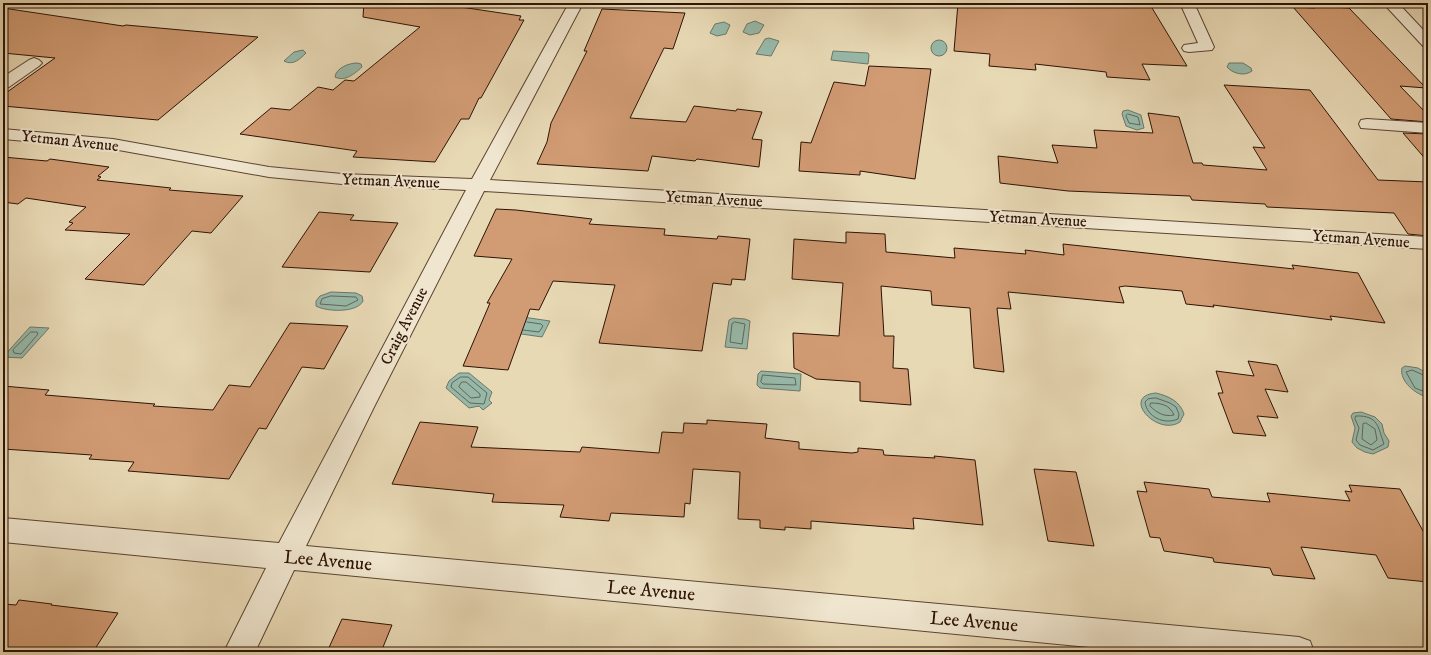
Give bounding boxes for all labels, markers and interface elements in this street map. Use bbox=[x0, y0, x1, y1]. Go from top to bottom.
street label: Yetman Avenue bbox=[20, 126, 120, 156]
street label: Yetman Avenue bbox=[342, 169, 440, 193]
street label: Yetman Avenue bbox=[665, 186, 764, 212]
street label: Yetman Avenue bbox=[989, 206, 1088, 232]
street label: Yetman Avenue bbox=[1312, 226, 1411, 252]
street label: Craig Avenue bbox=[376, 283, 432, 368]
street label: Lee Avenue bbox=[283, 546, 373, 576]
street label: Lee Avenue bbox=[606, 576, 696, 606]
street label: Lee Avenue bbox=[929, 607, 1019, 637]

